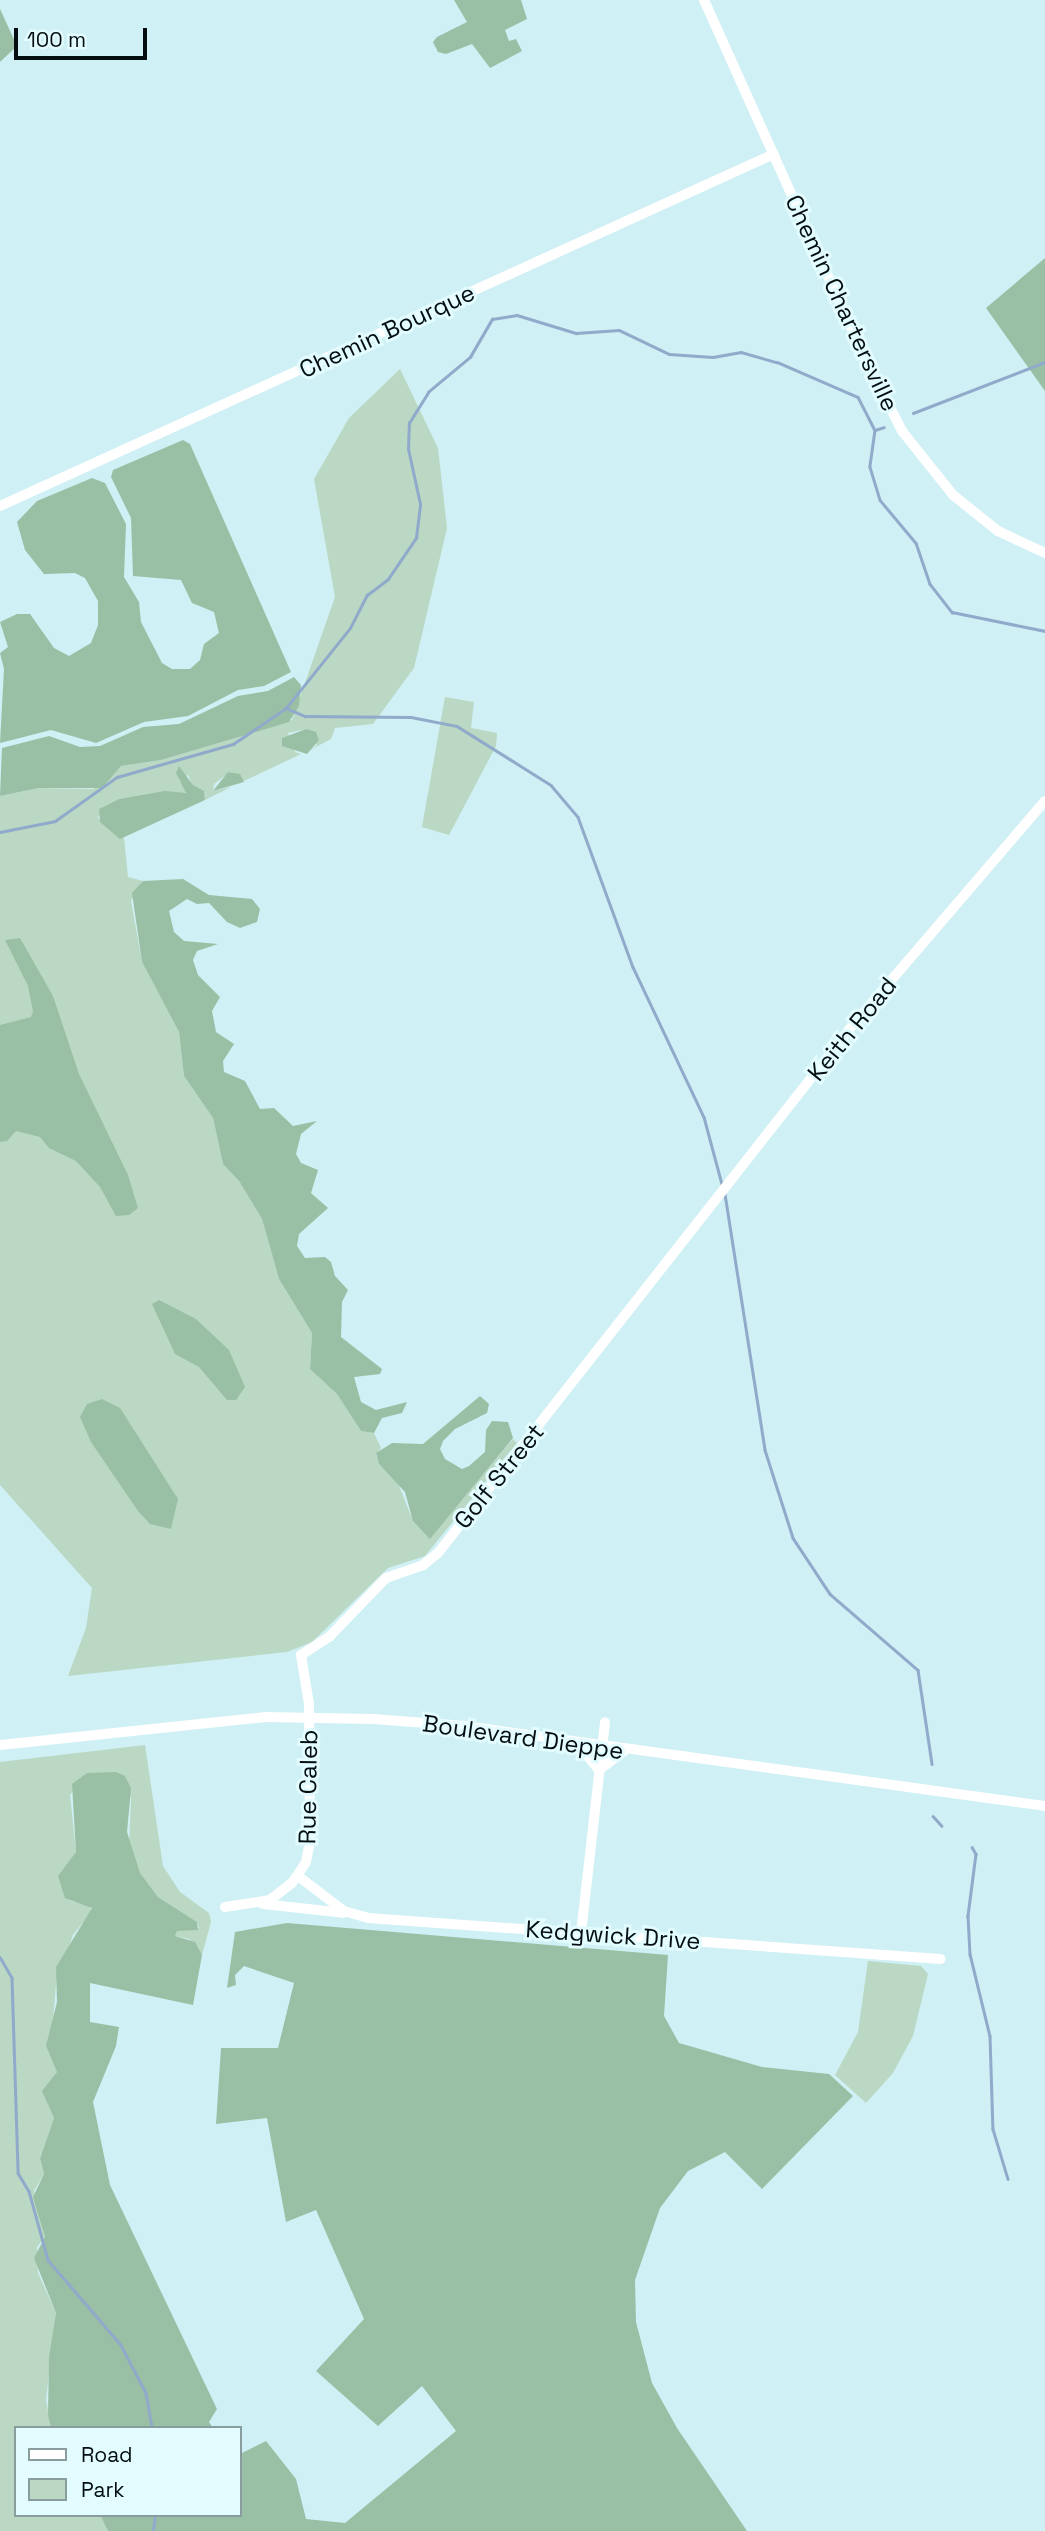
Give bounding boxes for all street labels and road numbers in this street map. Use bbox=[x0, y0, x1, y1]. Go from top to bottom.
street label: Chemin Chartersville bbox=[779, 190, 905, 416]
street label: Chemin Bourque bbox=[295, 278, 479, 384]
street label: Keith Road bbox=[801, 971, 903, 1087]
street label: Golf Street bbox=[448, 1418, 550, 1534]
street label: Boulevard Dieppe bbox=[421, 1709, 625, 1765]
street label: Rue Caleb bbox=[293, 1729, 323, 1845]
street label: Kedgwick Drive bbox=[525, 1915, 701, 1955]

